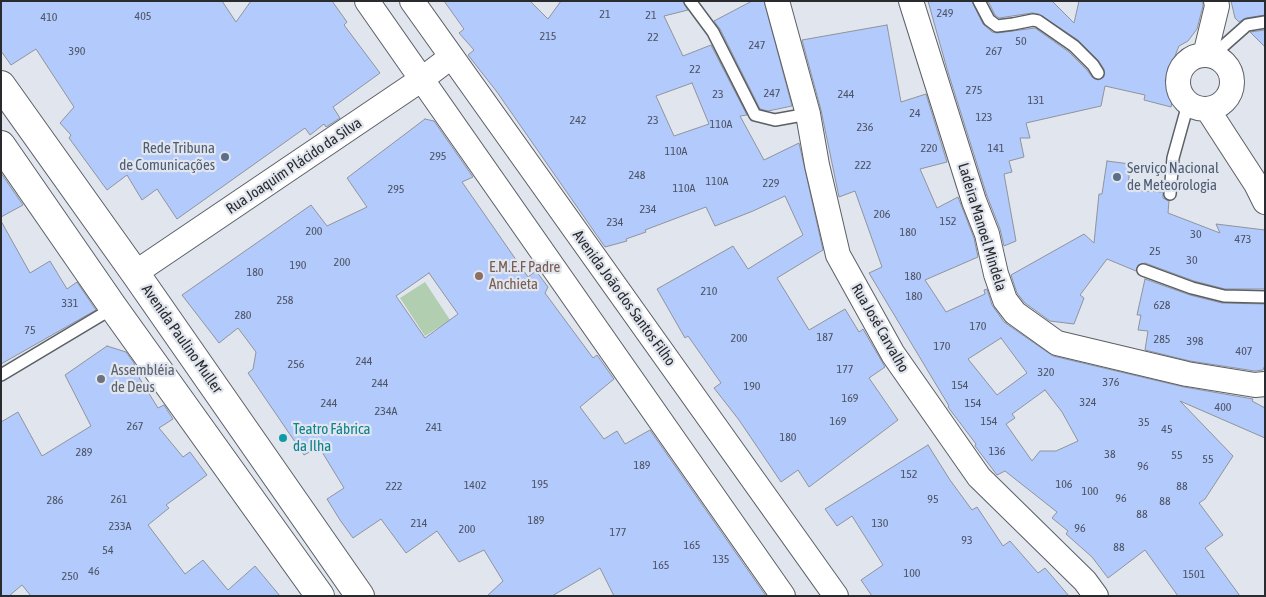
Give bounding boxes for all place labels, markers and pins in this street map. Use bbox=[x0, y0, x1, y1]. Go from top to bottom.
place label: Rede Tribuna de Comunicações bbox=[119, 139, 215, 174]
marker: Rede Tribuna de Comunicações bbox=[219, 151, 231, 163]
place label: Serviço Nacional de Meteorologia bbox=[1127, 159, 1219, 194]
marker: Serviço Nacional de Meteorologia bbox=[1111, 171, 1123, 183]
place label: E.M.E.F Padre Anchieta bbox=[489, 258, 560, 293]
marker: E.M.E.F Padre Anchieta bbox=[473, 270, 485, 282]
place label: Assembléia de Deus bbox=[111, 361, 175, 396]
marker: Assembléia de Deus bbox=[95, 373, 107, 385]
place label: Teatro Fábrica da Ilha bbox=[293, 420, 371, 455]
marker: Teatro Fábrica da Ilha bbox=[277, 432, 289, 444]

